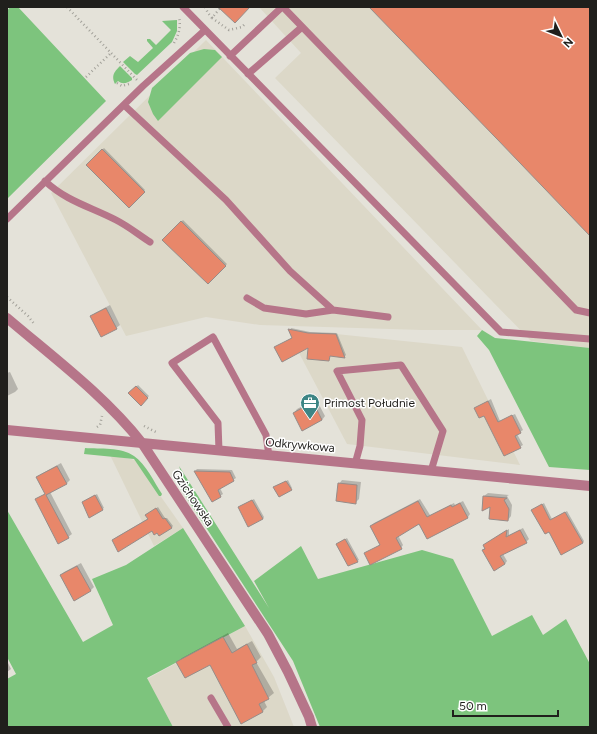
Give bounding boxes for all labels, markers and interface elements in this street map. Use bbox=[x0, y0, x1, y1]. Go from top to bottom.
north arrow bbox=[541, 16, 581, 56]
text: N bbox=[560, 35, 576, 50]
office icon: Primost Południe bbox=[299, 392, 321, 420]
place label: Primost Południe bbox=[324, 396, 415, 410]
street label: Odkrywkowa bbox=[265, 435, 335, 455]
street label: Gzichowska bbox=[169, 467, 217, 529]
scale bar bbox=[453, 692, 558, 718]
text: 50 m bbox=[459, 699, 487, 713]

